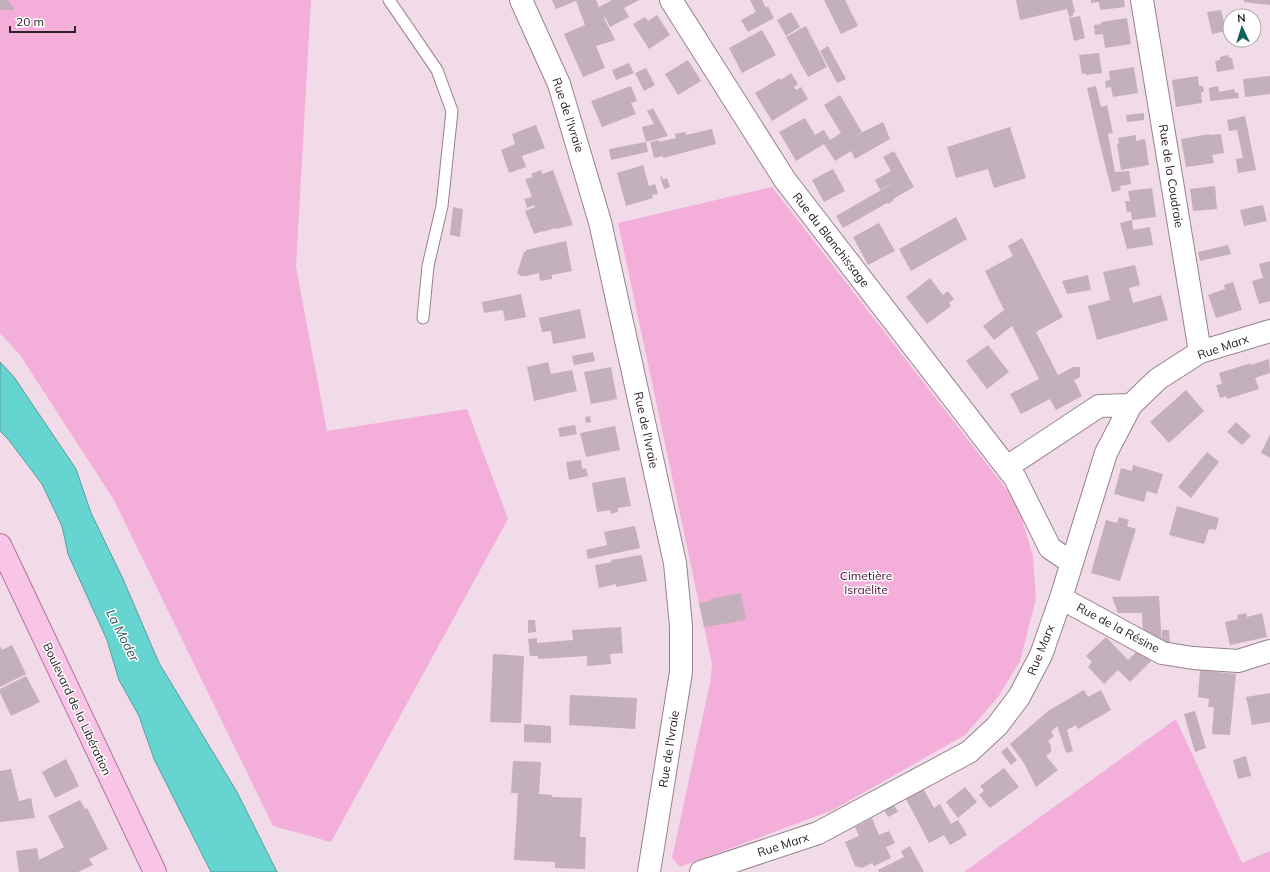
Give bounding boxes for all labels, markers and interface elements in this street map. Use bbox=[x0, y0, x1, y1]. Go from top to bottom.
scale bar bbox=[10, 8, 75, 34]
north arrow bbox=[1222, 8, 1262, 48]
text: N bbox=[1237, 11, 1246, 25]
text: 20 m bbox=[16, 14, 44, 29]
street label: Rue de l'Ivraie bbox=[549, 76, 588, 154]
street label: Rue de la Coudraie bbox=[1156, 123, 1187, 229]
street label: Rue du Blanchissage bbox=[790, 189, 873, 290]
street label: Rue Marx bbox=[1195, 331, 1251, 362]
street label: Rue de l'Ivraie bbox=[631, 390, 662, 469]
park label: Cimetière Israëlite bbox=[840, 568, 892, 597]
street label: Rue de la Résine bbox=[1074, 599, 1162, 656]
water label: La Moder bbox=[103, 606, 144, 665]
street label: Rue Marx bbox=[1024, 622, 1058, 677]
street label: Boulevard de la Libération bbox=[40, 640, 115, 778]
street label: Rue de l'Ivraie bbox=[655, 709, 682, 788]
street label: Rue Marx bbox=[755, 829, 811, 860]

